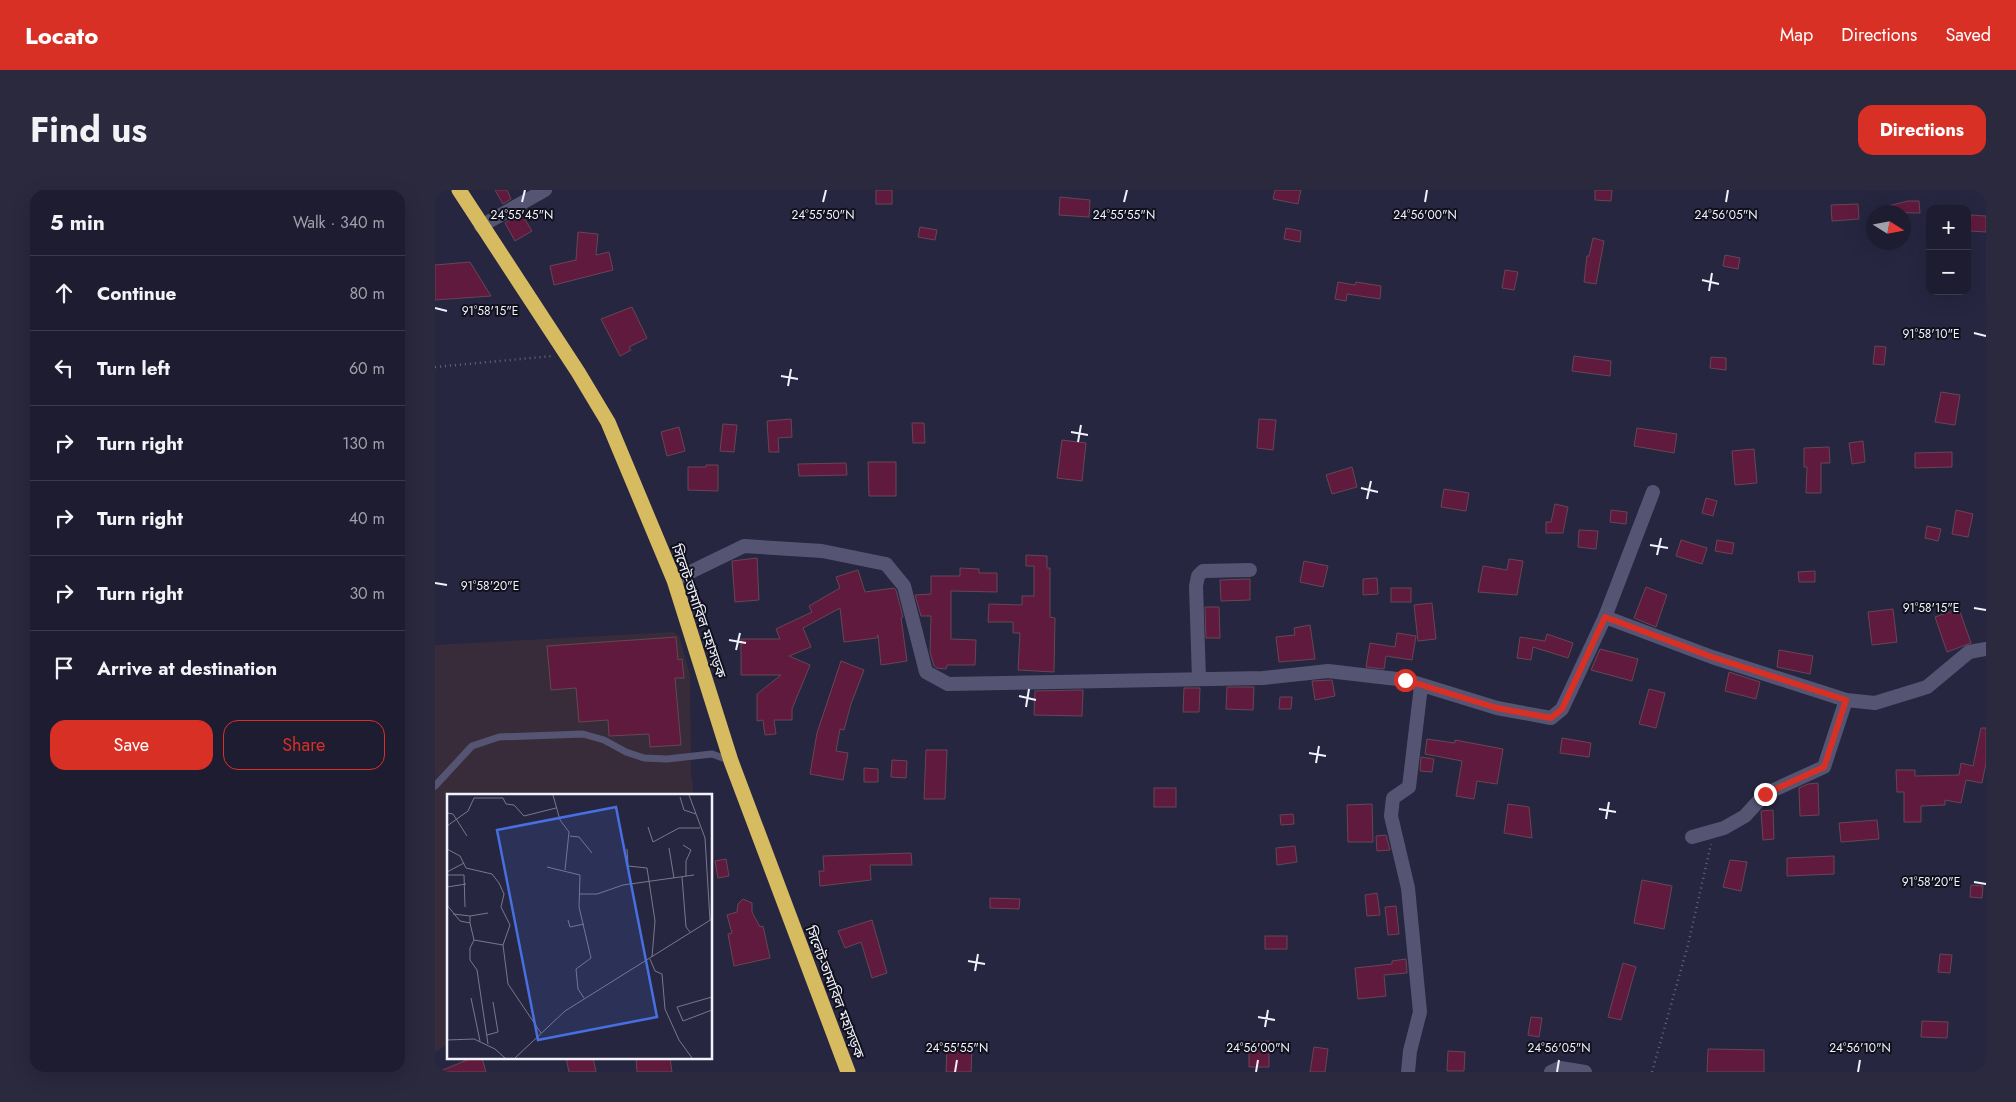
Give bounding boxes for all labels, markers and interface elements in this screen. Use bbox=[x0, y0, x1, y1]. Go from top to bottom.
text: Locato bbox=[25, 18, 98, 53]
text: Map bbox=[1780, 22, 1813, 48]
text: Directions bbox=[1841, 22, 1917, 48]
text: Saved bbox=[1945, 22, 1991, 48]
text: Find us bbox=[30, 105, 147, 155]
button: Directions bbox=[1858, 105, 1986, 155]
north arrow bbox=[1866, 205, 1911, 250]
map controls bbox=[1926, 205, 1971, 295]
button: + bbox=[1926, 205, 1971, 250]
text: 24°55'45"N bbox=[491, 206, 553, 224]
text: 24°55'50"N bbox=[792, 206, 854, 224]
text: 24°55'55"N bbox=[1093, 206, 1155, 224]
text: 24°56'00"N bbox=[1393, 206, 1457, 224]
text: 24°56'05"N bbox=[1694, 206, 1758, 224]
text: 5 min bbox=[50, 208, 105, 238]
text: Walk · 340 m bbox=[293, 211, 385, 234]
button: − bbox=[1926, 250, 1971, 295]
icon: ahead bbox=[50, 279, 78, 307]
text: Continue bbox=[97, 280, 176, 307]
text: 80 m bbox=[349, 282, 385, 305]
text: 91°58'15"E bbox=[462, 302, 518, 320]
text: 91°58'10"E bbox=[1902, 325, 1960, 343]
icon: left bbox=[50, 354, 78, 382]
text: Turn left bbox=[97, 355, 170, 382]
text: 60 m bbox=[349, 357, 385, 380]
icon: right bbox=[50, 429, 78, 457]
text: Turn right bbox=[97, 430, 183, 457]
text: 130 m bbox=[342, 432, 385, 455]
icon: right bbox=[50, 504, 78, 532]
text: Turn right bbox=[97, 505, 183, 532]
text: 40 m bbox=[349, 507, 385, 530]
street label: সিলেট-তামাবিল মহাসড়ক bbox=[666, 540, 732, 681]
text: 91°58'20"E bbox=[461, 577, 519, 595]
icon: right bbox=[50, 579, 78, 607]
text: Turn right bbox=[97, 580, 183, 607]
text: 30 m bbox=[349, 582, 385, 605]
text: 91°58'15"E bbox=[1903, 599, 1959, 617]
icon: arrive bbox=[50, 654, 78, 682]
text: Arrive at destination bbox=[97, 655, 277, 682]
route start bbox=[1394, 669, 1417, 692]
button: Save bbox=[50, 720, 213, 770]
button: Share bbox=[223, 720, 385, 770]
route end bbox=[1754, 783, 1777, 806]
inset map bbox=[447, 794, 713, 1060]
text: 91°58'20"E bbox=[1902, 873, 1960, 891]
street label: সিলেট-তামাবিল মহাসড়ক bbox=[800, 922, 870, 1062]
text: 24°55'55"N bbox=[926, 1039, 988, 1057]
text: 24°56'00"N bbox=[1226, 1039, 1290, 1057]
text: 24°56'05"N bbox=[1527, 1039, 1591, 1057]
text: 24°56'10"N bbox=[1829, 1039, 1891, 1057]

